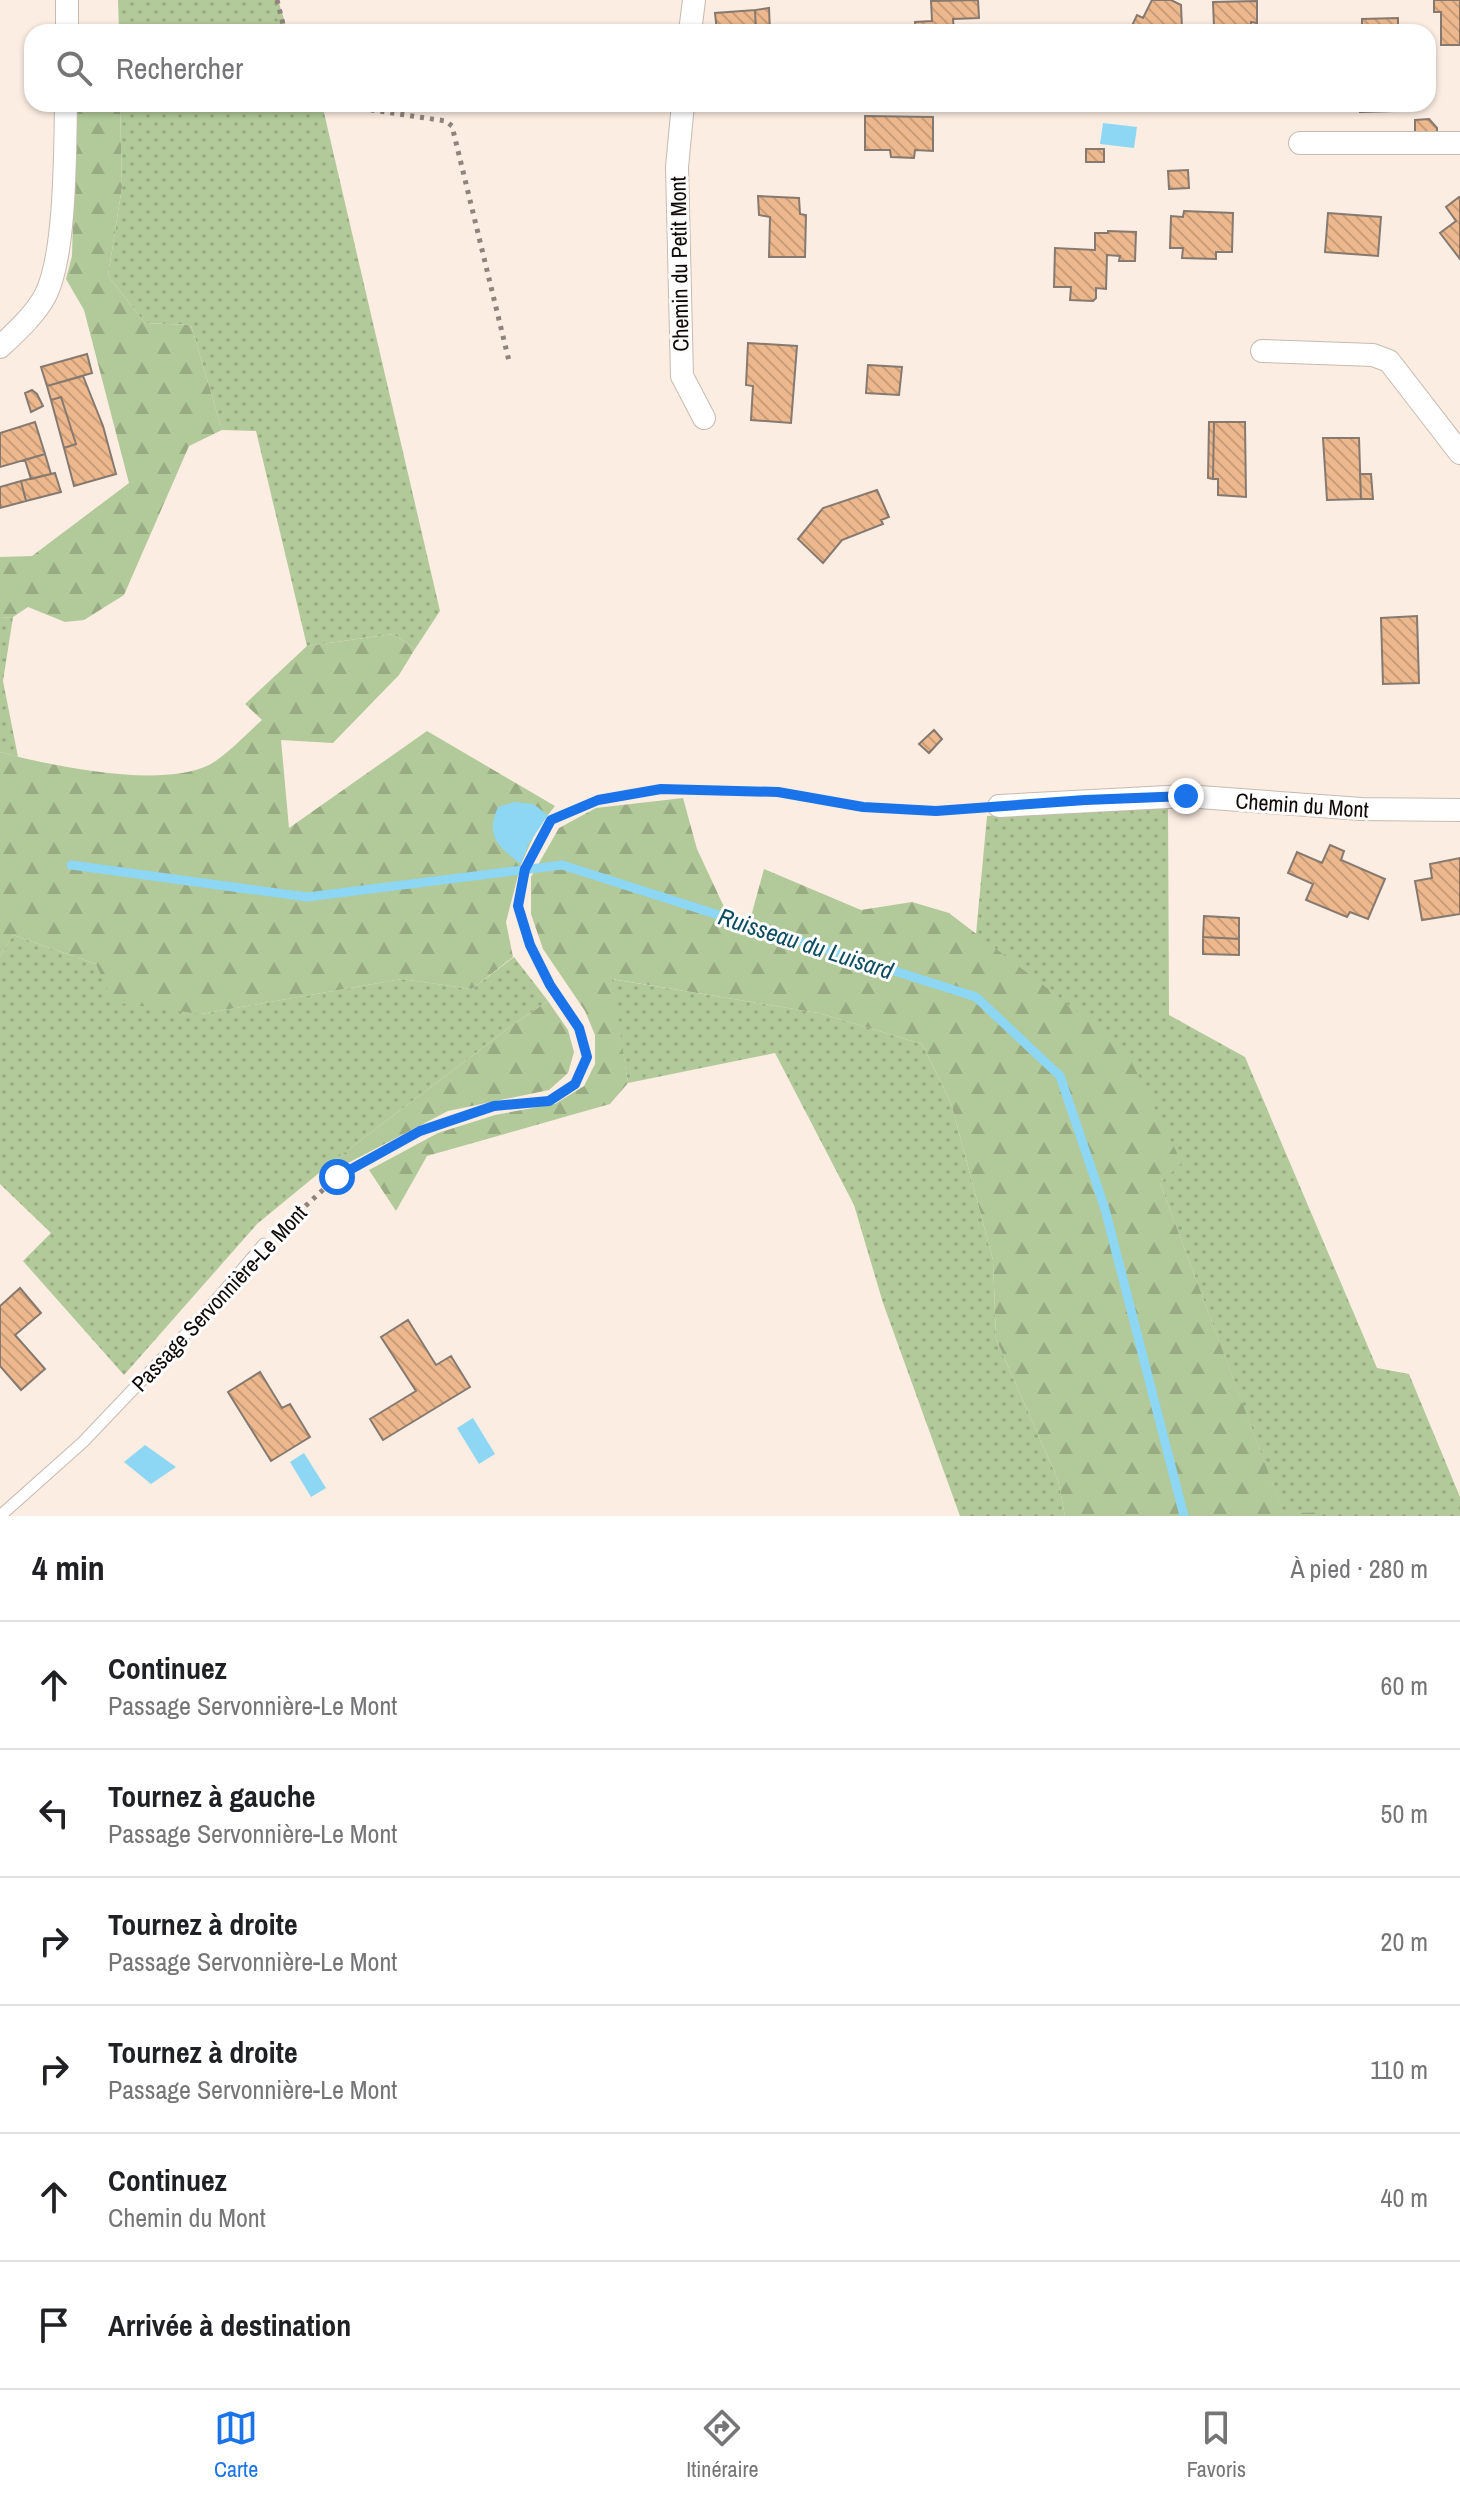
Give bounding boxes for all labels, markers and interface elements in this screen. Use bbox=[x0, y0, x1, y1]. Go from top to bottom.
search box bbox=[24, 24, 1436, 112]
icon: search bbox=[52, 46, 96, 90]
text: Rechercher bbox=[116, 48, 243, 88]
street label: Chemin du Petit Mont bbox=[662, 176, 696, 352]
route end bbox=[1168, 778, 1204, 814]
street label: Chemin du Mont bbox=[1234, 785, 1370, 825]
water label: Ruisseau du Luisard bbox=[715, 900, 898, 987]
route start bbox=[319, 1159, 355, 1195]
street label: Passage Servonnière-Le Mont bbox=[125, 1198, 313, 1398]
text: 4 min bbox=[32, 1545, 105, 1591]
text: À pied · 280 m bbox=[1290, 1551, 1428, 1586]
text: Continuez bbox=[108, 1648, 227, 1688]
icon: ahead bbox=[32, 1663, 76, 1707]
text: 60 m bbox=[1381, 1668, 1428, 1703]
text: Passage Servonnière-Le Mont bbox=[108, 1688, 397, 1723]
text: Tournez à gauche bbox=[108, 1776, 315, 1816]
icon: left bbox=[32, 1791, 76, 1835]
text: 50 m bbox=[1381, 1796, 1428, 1831]
text: Passage Servonnière-Le Mont bbox=[108, 1816, 397, 1851]
text: Tournez à droite bbox=[108, 1904, 298, 1944]
icon: right bbox=[32, 1919, 76, 1963]
text: 20 m bbox=[1381, 1924, 1428, 1959]
text: Passage Servonnière-Le Mont bbox=[108, 1944, 397, 1979]
text: Tournez à droite bbox=[108, 2032, 298, 2072]
icon: right bbox=[32, 2047, 76, 2091]
text: 110 m bbox=[1370, 2052, 1428, 2087]
text: Passage Servonnière-Le Mont bbox=[108, 2072, 397, 2107]
text: Continuez bbox=[108, 2160, 227, 2200]
icon: ahead bbox=[32, 2175, 76, 2219]
text: 40 m bbox=[1381, 2180, 1428, 2215]
text: Chemin du Mont bbox=[108, 2200, 266, 2235]
icon: arrive bbox=[32, 2303, 76, 2347]
text: Arrivée à destination bbox=[108, 2305, 351, 2345]
tab: Carte bbox=[214, 2406, 258, 2484]
tab: Itinéraire bbox=[686, 2406, 759, 2484]
tab: Favoris bbox=[1187, 2406, 1246, 2484]

